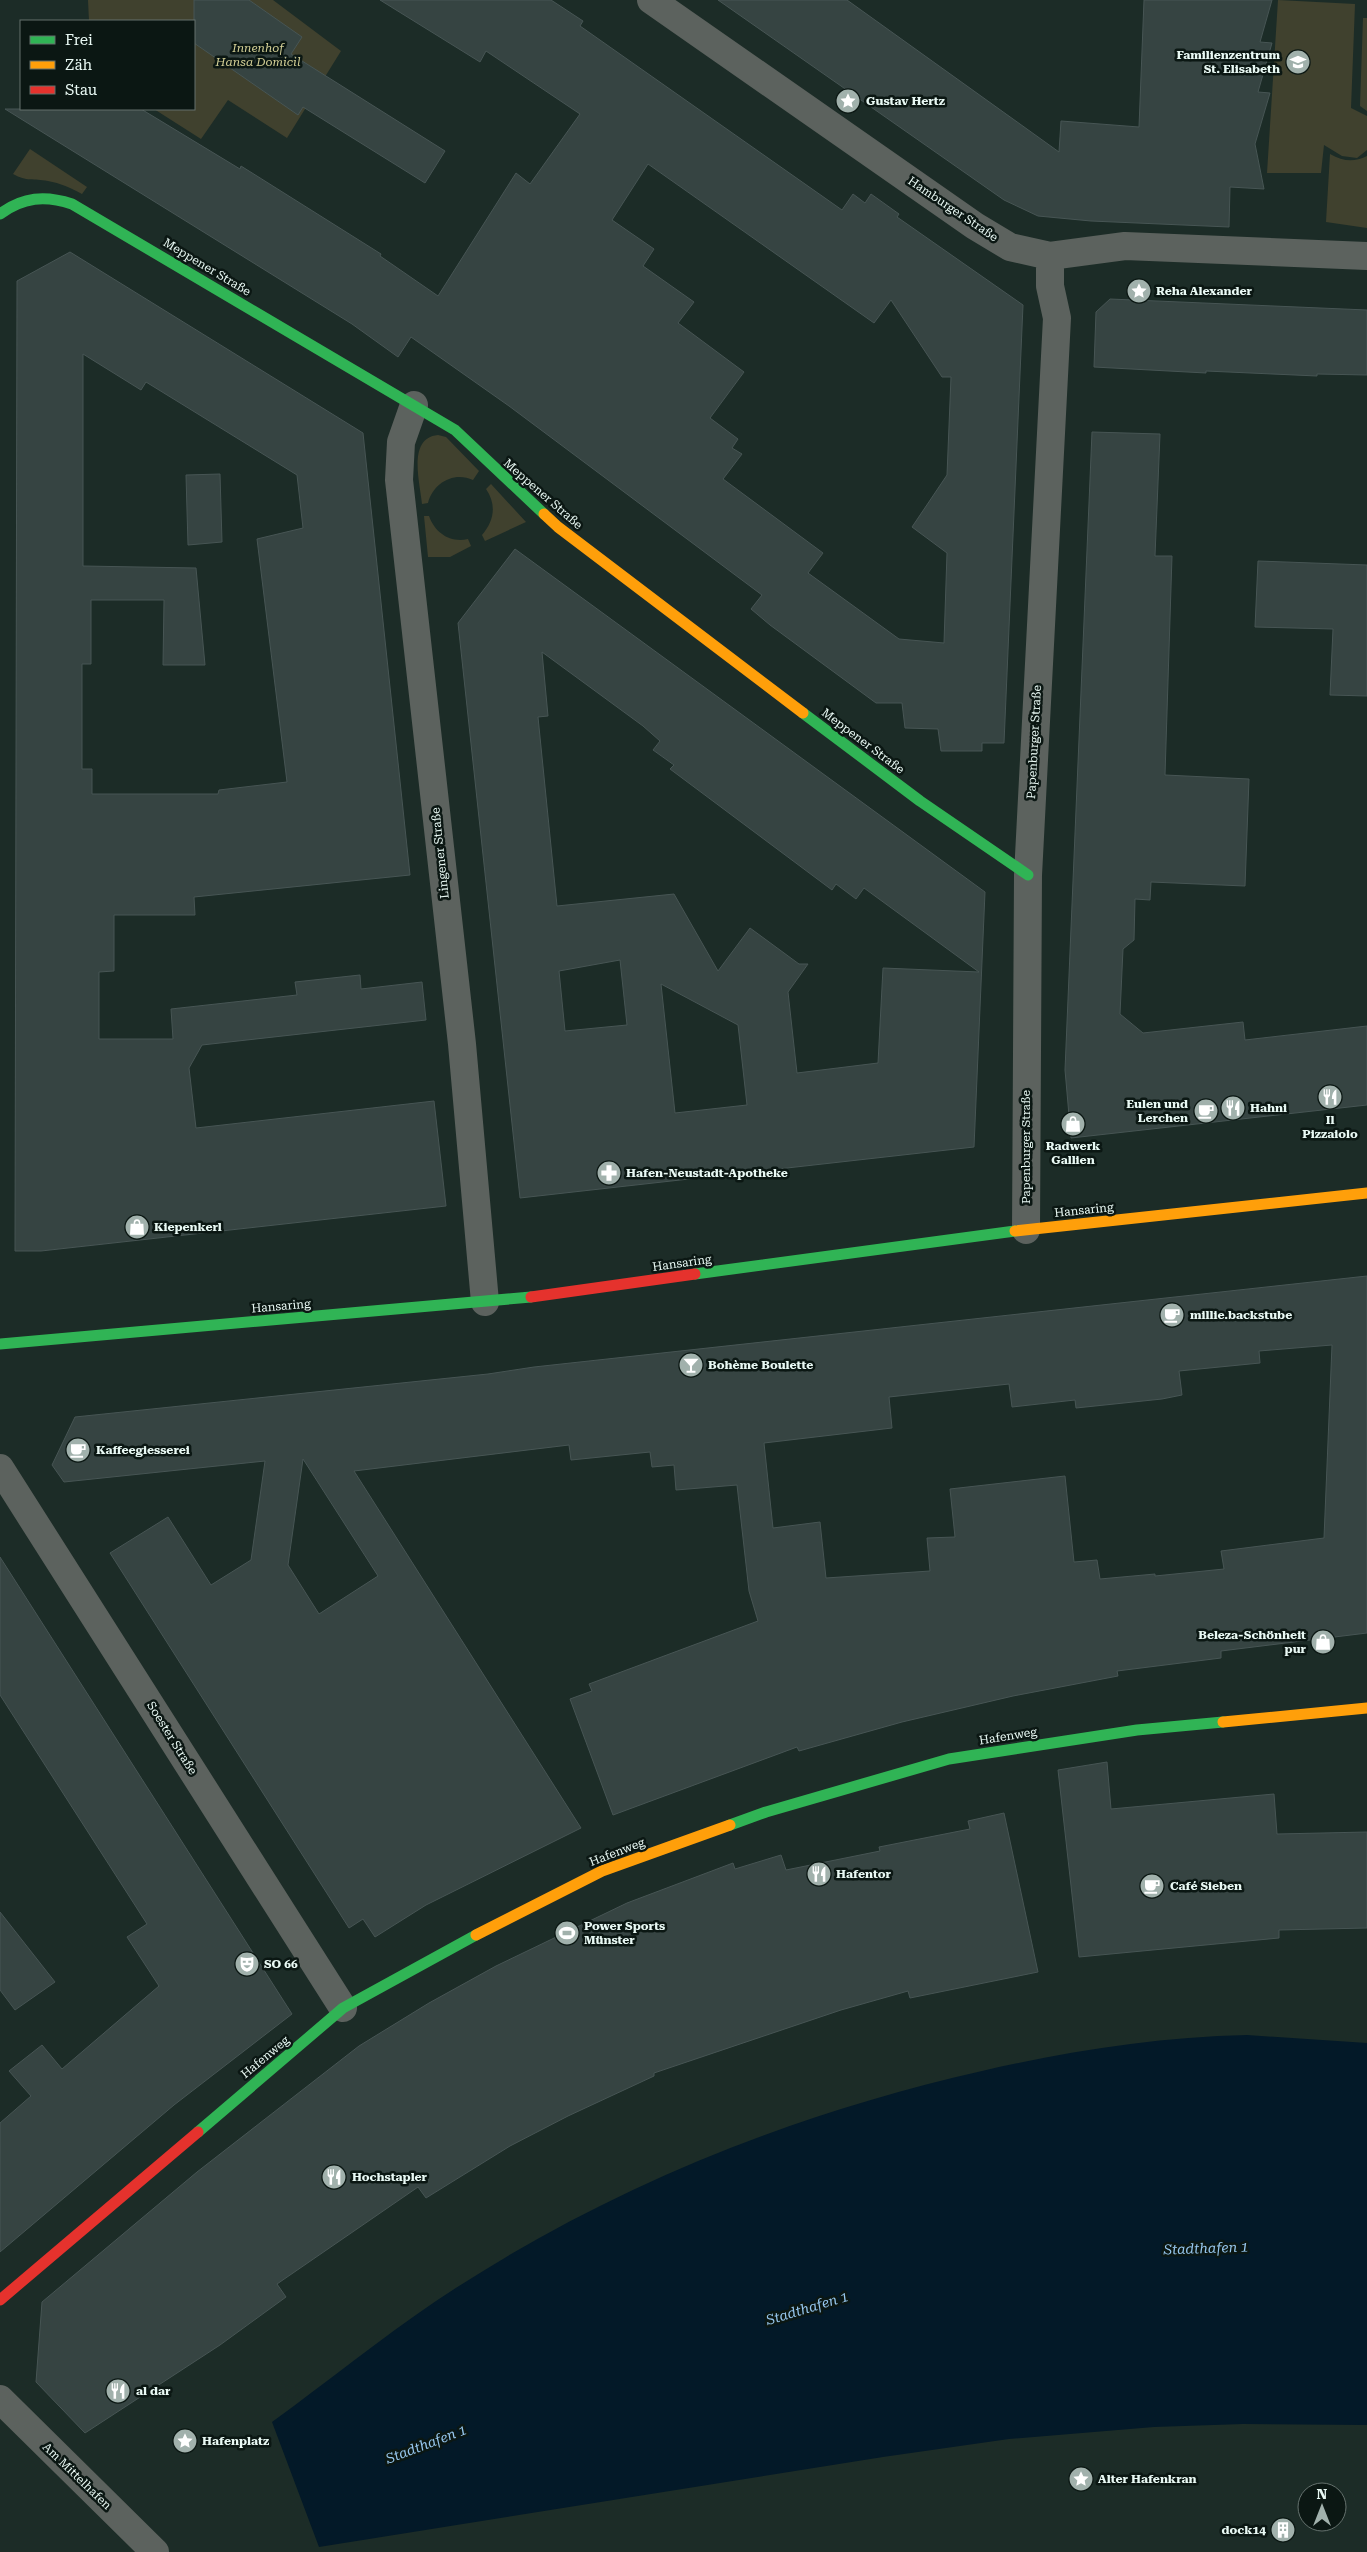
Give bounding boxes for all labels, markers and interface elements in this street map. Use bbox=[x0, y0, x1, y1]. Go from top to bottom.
legend bbox=[20, 20, 195, 110]
text: Frei bbox=[65, 31, 93, 49]
park label: Innenhof Hansa Domicil bbox=[215, 41, 301, 69]
place label: Familienzentrum St. Elisabeth bbox=[1176, 48, 1280, 76]
school or university icon: Familienzentrum St. Elisabeth bbox=[1285, 49, 1311, 75]
text: Zäh bbox=[65, 56, 93, 74]
text: Stau bbox=[65, 81, 98, 99]
place icon: Gustav Hertz bbox=[835, 88, 861, 114]
place label: Gustav Hertz bbox=[866, 94, 945, 108]
street label: Hamburger Straße bbox=[905, 174, 1001, 245]
street label: Meppener Straße bbox=[161, 235, 254, 299]
place icon: Reha Alexander bbox=[1126, 278, 1152, 304]
place label: Reha Alexander bbox=[1156, 284, 1253, 298]
street label: Meppener Straße bbox=[501, 456, 586, 532]
street label: Papenburger Straße bbox=[1024, 684, 1044, 799]
street label: Meppener Straße bbox=[819, 705, 907, 777]
street label: Lingener Straße bbox=[428, 806, 452, 899]
restaurant icon: Il Pizzaiolo bbox=[1317, 1084, 1343, 1110]
street label: Papenburger Straße bbox=[1019, 1089, 1033, 1204]
restaurant icon: Hahni bbox=[1220, 1095, 1246, 1121]
place label: Eulen und Lerchen bbox=[1126, 1097, 1188, 1125]
cafe icon: Eulen und Lerchen bbox=[1193, 1098, 1219, 1124]
place label: Hahni bbox=[1250, 1101, 1287, 1115]
shop icon: Radwerk Gallien bbox=[1060, 1111, 1086, 1137]
place label: Il Pizzaiolo bbox=[1302, 1113, 1358, 1141]
place label: Radwerk Gallien bbox=[1046, 1139, 1101, 1167]
pharmacy icon: Hafen-Neustadt-Apotheke bbox=[596, 1160, 622, 1186]
place label: Hafen-Neustadt-Apotheke bbox=[626, 1166, 788, 1180]
street label: Hansaring bbox=[1054, 1200, 1115, 1220]
shop icon: Kiepenkerl bbox=[124, 1214, 150, 1240]
place label: Kiepenkerl bbox=[154, 1220, 222, 1234]
street label: Hansaring bbox=[652, 1252, 713, 1274]
street label: Hansaring bbox=[251, 1296, 311, 1316]
cafe icon: millie.backstube bbox=[1159, 1302, 1185, 1328]
place label: millie.backstube bbox=[1190, 1308, 1292, 1322]
bar icon: Bohème Boulette bbox=[678, 1352, 704, 1378]
place label: Bohème Boulette bbox=[708, 1358, 813, 1372]
cafe icon: Kaffeegiesserei bbox=[65, 1437, 91, 1463]
place label: Kaffeegiesserei bbox=[96, 1443, 190, 1457]
place label: Beleza-Schönheit pur bbox=[1198, 1628, 1307, 1656]
shop icon: Beleza-Schönheit pur bbox=[1310, 1629, 1336, 1655]
street label: Soester Straße bbox=[144, 1699, 200, 1777]
street label: Hafenweg bbox=[978, 1725, 1038, 1747]
street label: Hafenweg bbox=[587, 1835, 647, 1869]
restaurant icon: Hafentor bbox=[806, 1861, 832, 1887]
place label: Hafentor bbox=[836, 1867, 891, 1881]
cafe icon: Café Sieben bbox=[1139, 1873, 1165, 1899]
place label: Café Sieben bbox=[1170, 1879, 1242, 1893]
place label: Power Sports Münster bbox=[584, 1919, 665, 1947]
sports icon: Power Sports Münster bbox=[554, 1920, 580, 1946]
theatre icon: SO 66 bbox=[234, 1951, 260, 1977]
place label: SO 66 bbox=[264, 1957, 298, 1971]
street label: Hafenweg bbox=[238, 2033, 292, 2081]
restaurant icon: Hochstapler bbox=[321, 2164, 347, 2190]
place label: Hochstapler bbox=[352, 2170, 428, 2184]
water label: Stadthafen 1 bbox=[1162, 2239, 1249, 2258]
water label: Stadthafen 1 bbox=[763, 2288, 850, 2328]
restaurant icon: al dar bbox=[105, 2378, 131, 2404]
place label: al dar bbox=[136, 2384, 171, 2398]
water label: Stadthafen 1 bbox=[382, 2421, 469, 2467]
place icon: Hafenplatz bbox=[172, 2428, 198, 2454]
place label: Hafenplatz bbox=[202, 2434, 269, 2448]
street label: Am Mittelhafen bbox=[40, 2440, 114, 2512]
place icon: Alter Hafenkran bbox=[1068, 2466, 1094, 2492]
place label: Alter Hafenkran bbox=[1098, 2472, 1197, 2486]
north arrow bbox=[1297, 2482, 1347, 2532]
text: N bbox=[1317, 2486, 1328, 2502]
building icon: dock14 bbox=[1270, 2517, 1296, 2543]
place label: dock14 bbox=[1222, 2523, 1266, 2537]

